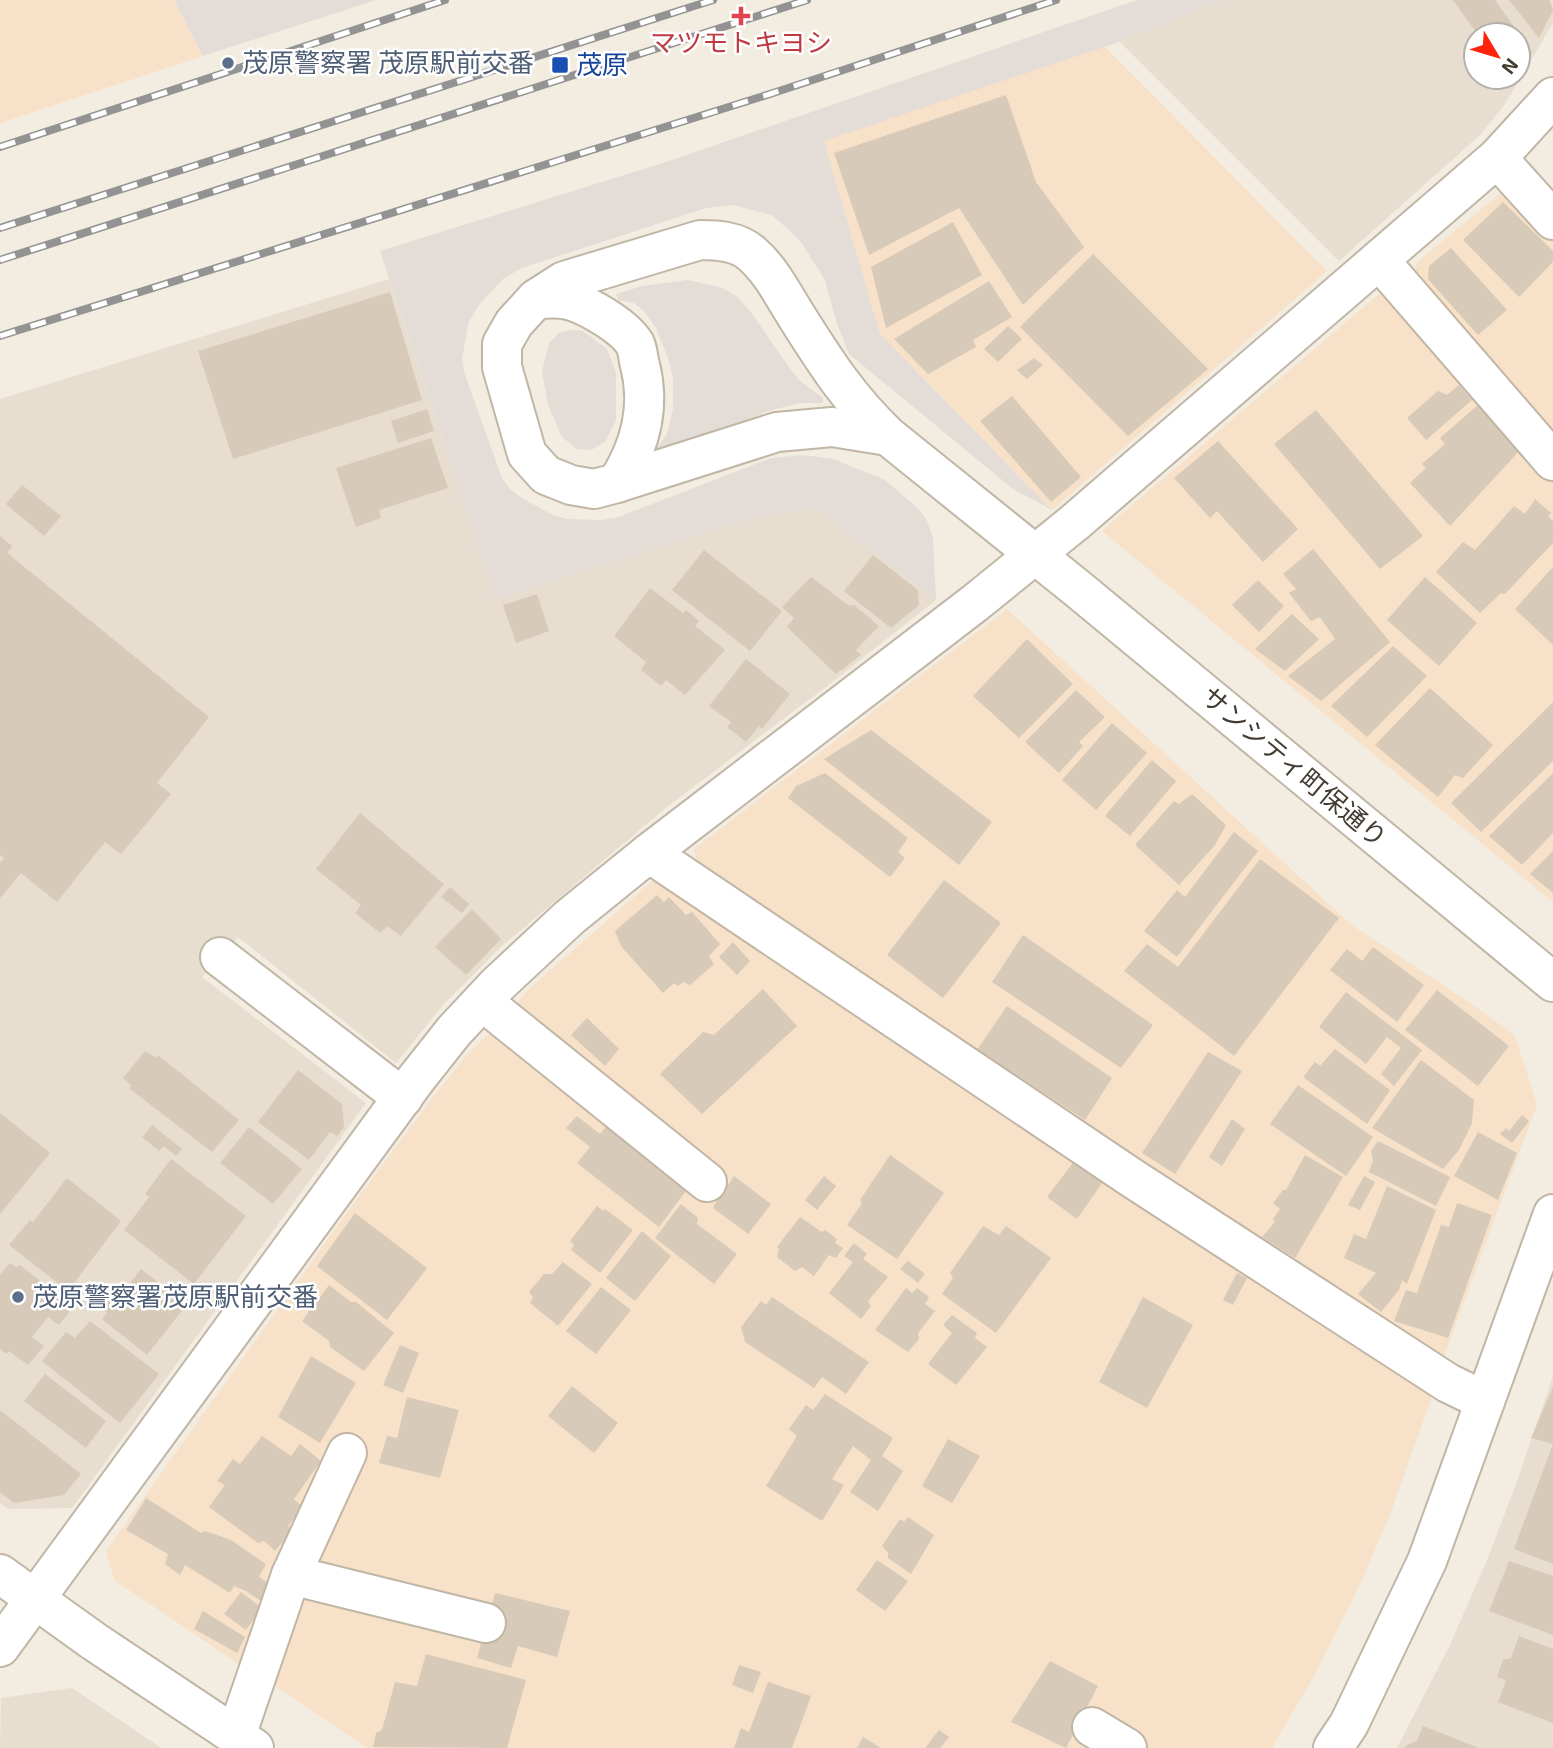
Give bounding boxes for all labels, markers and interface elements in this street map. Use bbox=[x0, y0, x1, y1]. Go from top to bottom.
marker: マツモトキヨシ bbox=[733, 8, 749, 24]
north arrow bbox=[1462, 21, 1532, 91]
place label: マツモトキヨシ bbox=[650, 26, 832, 57]
place label: 茂原警察署 茂原駅前交番 bbox=[242, 46, 534, 77]
place label: 茂原 bbox=[576, 48, 628, 79]
text: N bbox=[1498, 54, 1524, 79]
marker: 茂原警察署 茂原駅前交番 bbox=[220, 55, 236, 71]
marker: 茂原 bbox=[550, 55, 570, 75]
street label: サンシティ町保通り bbox=[1196, 679, 1394, 852]
place label: 茂原警察署茂原駅前交番 bbox=[32, 1280, 318, 1311]
marker: 茂原警察署茂原駅前交番 bbox=[10, 1289, 26, 1305]

